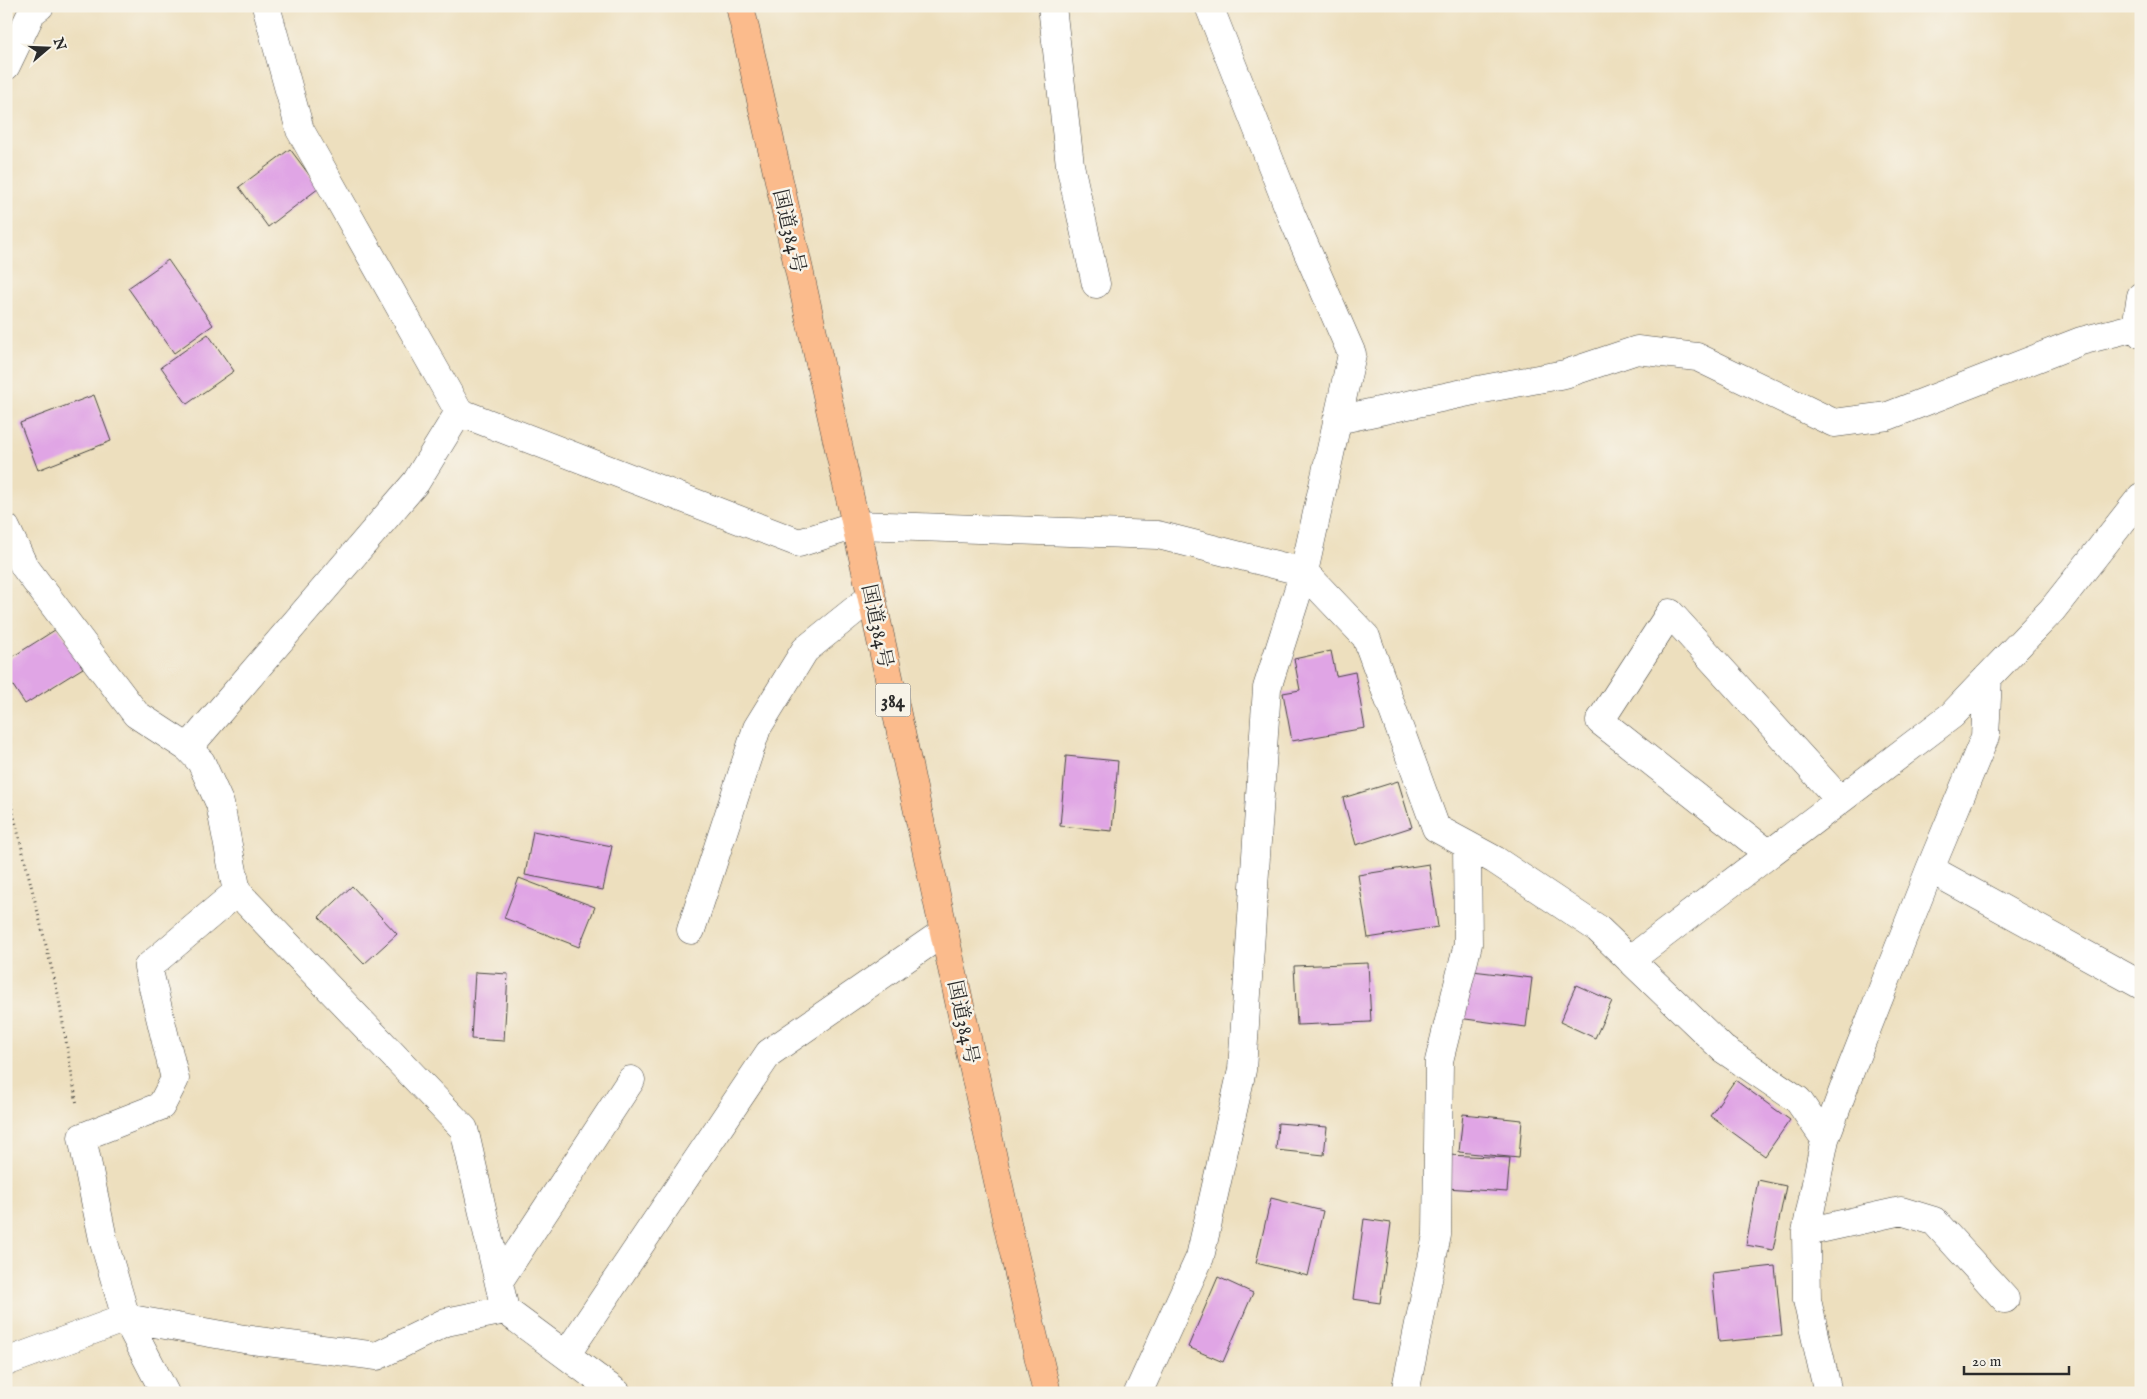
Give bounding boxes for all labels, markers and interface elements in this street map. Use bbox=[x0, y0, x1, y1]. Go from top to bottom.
north arrow bbox=[22, 22, 72, 72]
text: N bbox=[49, 34, 70, 53]
street label: 国道384号 bbox=[767, 187, 810, 276]
street label: 国道384号 bbox=[855, 582, 898, 671]
road number: 384 bbox=[876, 684, 910, 716]
street label: 国道384号 bbox=[941, 978, 984, 1067]
scale bar bbox=[1964, 1344, 2070, 1376]
text: 20 m bbox=[1972, 1352, 2002, 1371]

